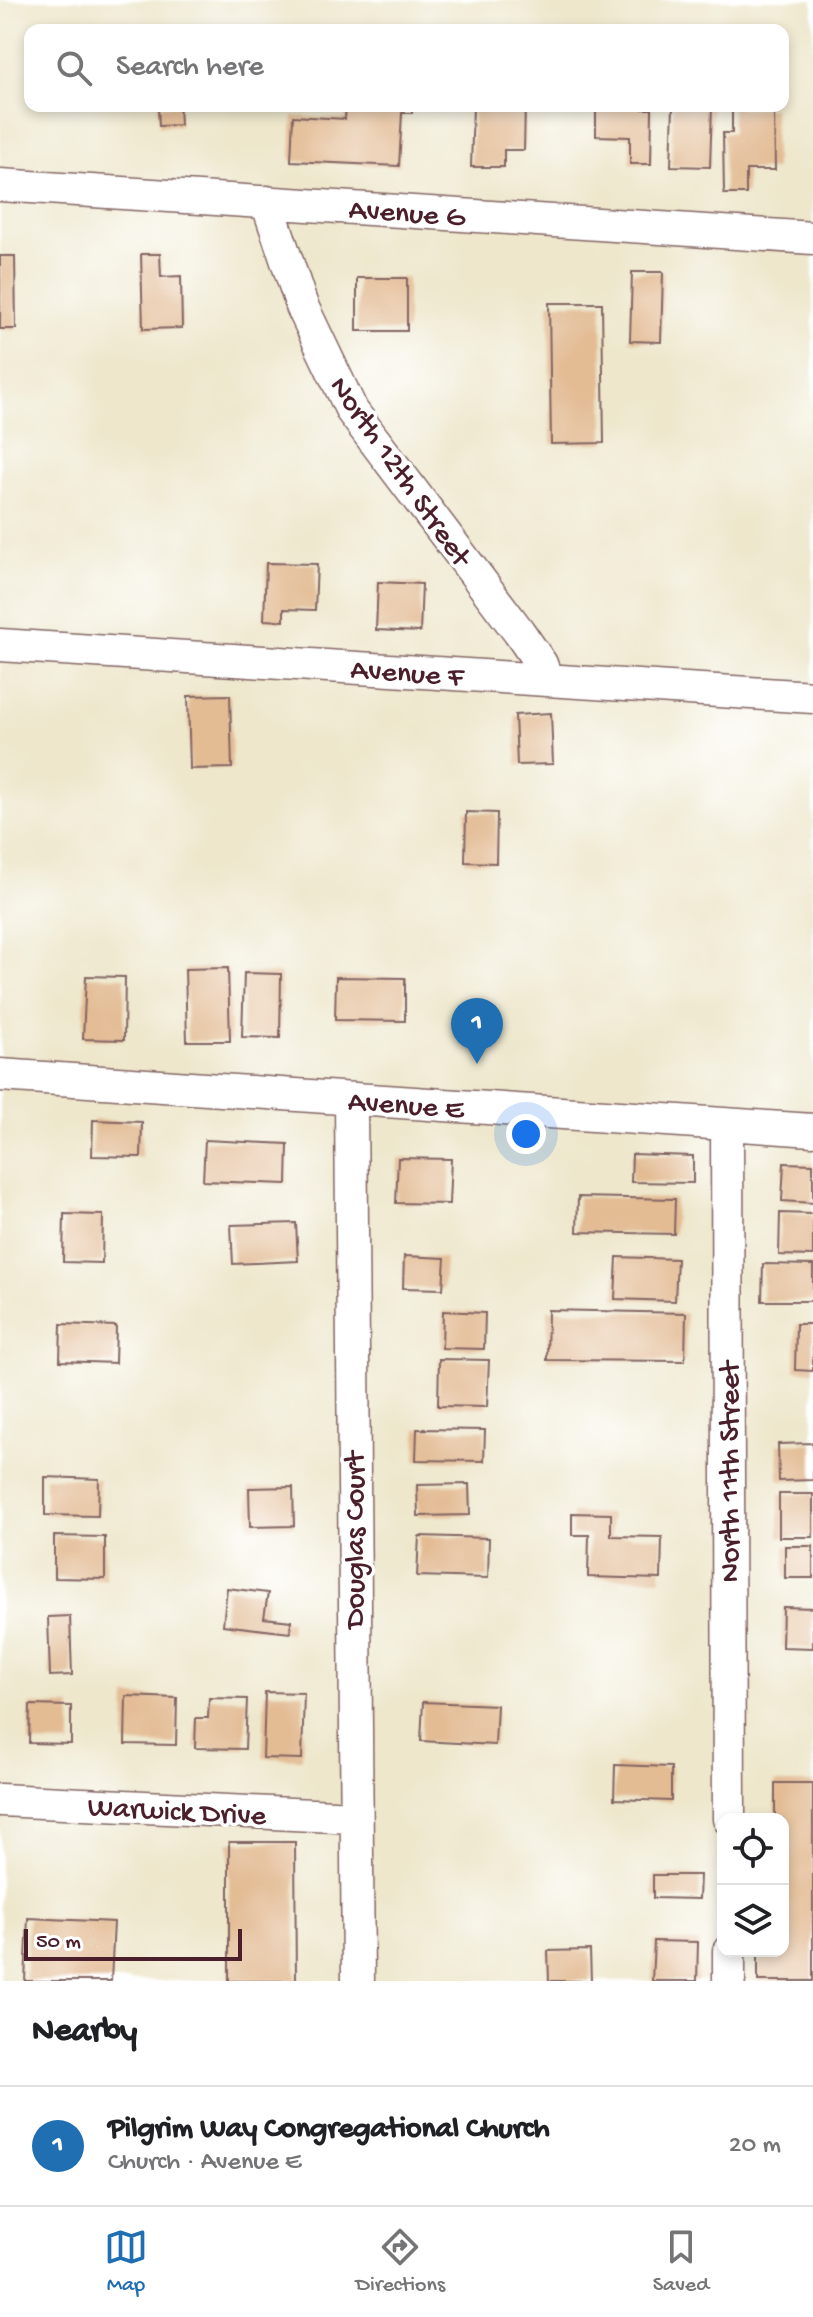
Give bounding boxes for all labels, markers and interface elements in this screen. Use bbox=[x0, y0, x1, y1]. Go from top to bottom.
search box bbox=[24, 24, 789, 112]
icon: search bbox=[52, 46, 96, 90]
text: Search here bbox=[116, 51, 264, 86]
street label: Avenue G bbox=[347, 194, 467, 237]
street label: North 12th Street bbox=[320, 371, 478, 576]
street label: Avenue F bbox=[349, 654, 466, 697]
pin: 1 bbox=[451, 998, 503, 1064]
street label: Avenue E bbox=[347, 1086, 466, 1129]
your location bbox=[506, 1114, 546, 1154]
street label: North 11th Street bbox=[715, 1359, 750, 1582]
street label: Douglas Court bbox=[340, 1449, 375, 1630]
street label: Warwick Drive bbox=[87, 1791, 267, 1836]
map controls bbox=[717, 1813, 789, 1957]
button: locate bbox=[717, 1813, 789, 1885]
button: layers bbox=[717, 1885, 789, 1957]
scale bar bbox=[24, 1925, 242, 1961]
text: 50 m bbox=[36, 1930, 81, 1956]
text: Nearby bbox=[32, 2013, 137, 2053]
text: Pilgrim Way Congregational Church bbox=[108, 2113, 550, 2148]
text: 1 bbox=[53, 2131, 63, 2162]
text: 20 m bbox=[729, 2131, 781, 2162]
text: Church · Avenue E bbox=[108, 2148, 301, 2179]
tab: Map bbox=[104, 2225, 148, 2299]
tab: Directions bbox=[356, 2225, 445, 2299]
tab: Saved bbox=[653, 2225, 709, 2299]

